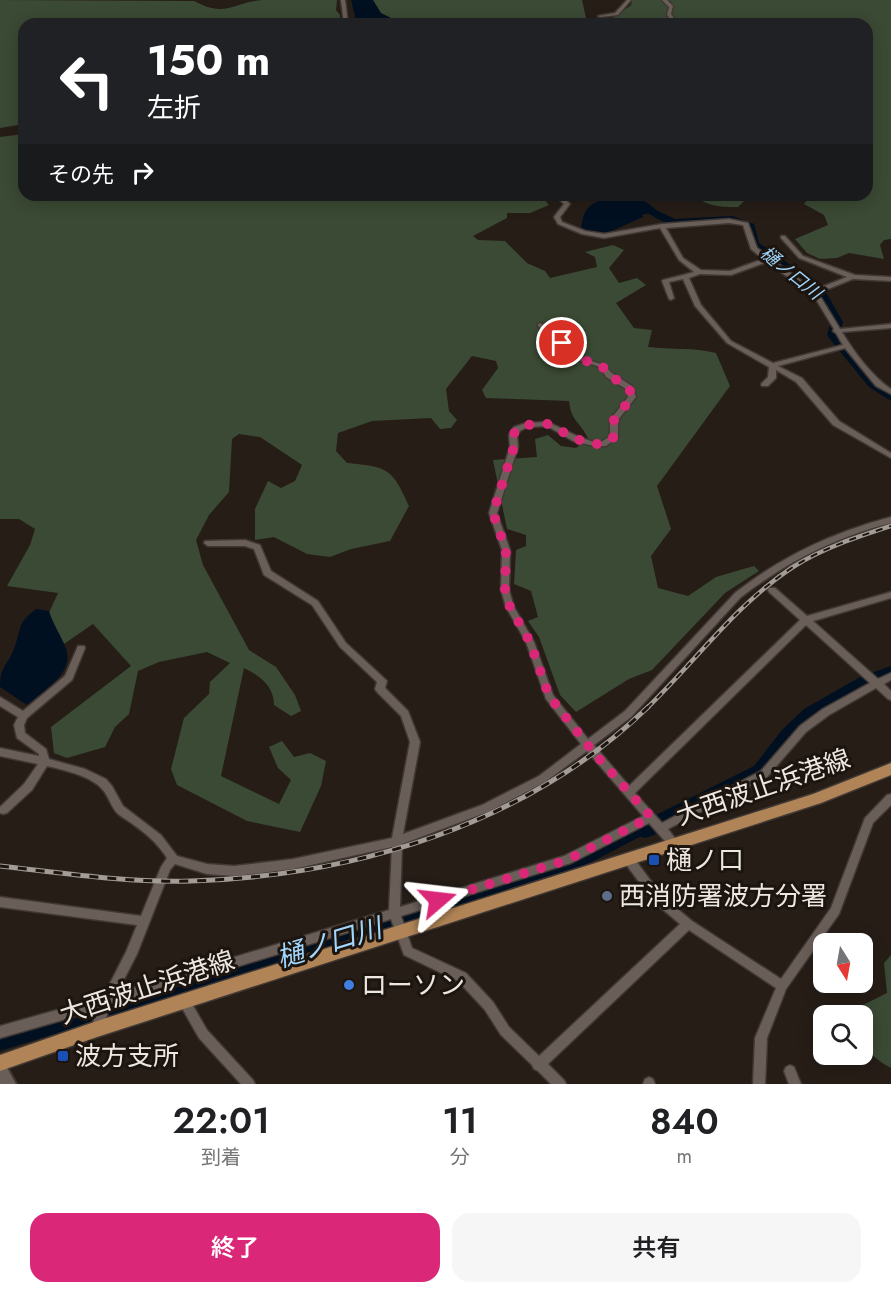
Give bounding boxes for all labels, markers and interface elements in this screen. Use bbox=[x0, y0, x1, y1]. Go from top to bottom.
text: 150 m bbox=[147, 30, 270, 91]
icon: left bbox=[48, 42, 126, 120]
text: 左折 bbox=[147, 88, 201, 127]
icon: right bbox=[126, 156, 159, 189]
text: その先 bbox=[48, 158, 114, 190]
water label: 樋ノ口川 bbox=[755, 240, 829, 307]
pin bbox=[536, 317, 587, 368]
icon: arrive bbox=[545, 326, 578, 359]
street label: 大西波止浜港線 bbox=[671, 739, 855, 835]
place label: 樋ノ口 bbox=[666, 841, 744, 879]
marker: 樋ノ口 bbox=[647, 853, 661, 867]
position arrow bbox=[406, 868, 470, 932]
place label: 西消防署波方分署 bbox=[619, 877, 827, 915]
marker: 西消防署波方分署 bbox=[600, 889, 614, 903]
water label: 樋ノ口川 bbox=[272, 907, 389, 977]
north arrow bbox=[813, 933, 873, 993]
map controls bbox=[813, 933, 873, 1065]
street label: 大西波止浜港線 bbox=[55, 941, 239, 1033]
place label: ローソン bbox=[361, 966, 465, 1004]
marker: ローソン bbox=[342, 978, 356, 992]
button: search bbox=[813, 1005, 873, 1065]
place label: 波方支所 bbox=[75, 1037, 179, 1075]
marker: 波方支所 bbox=[56, 1049, 70, 1063]
text: 22:01 bbox=[172, 1094, 270, 1146]
text: 11 bbox=[442, 1094, 478, 1146]
text: 840 bbox=[650, 1095, 719, 1147]
text: m bbox=[676, 1142, 692, 1171]
text: 到着 bbox=[201, 1143, 241, 1172]
text: 分 bbox=[450, 1143, 470, 1172]
button: 終了 bbox=[30, 1213, 440, 1282]
button: 共有 bbox=[452, 1213, 861, 1282]

